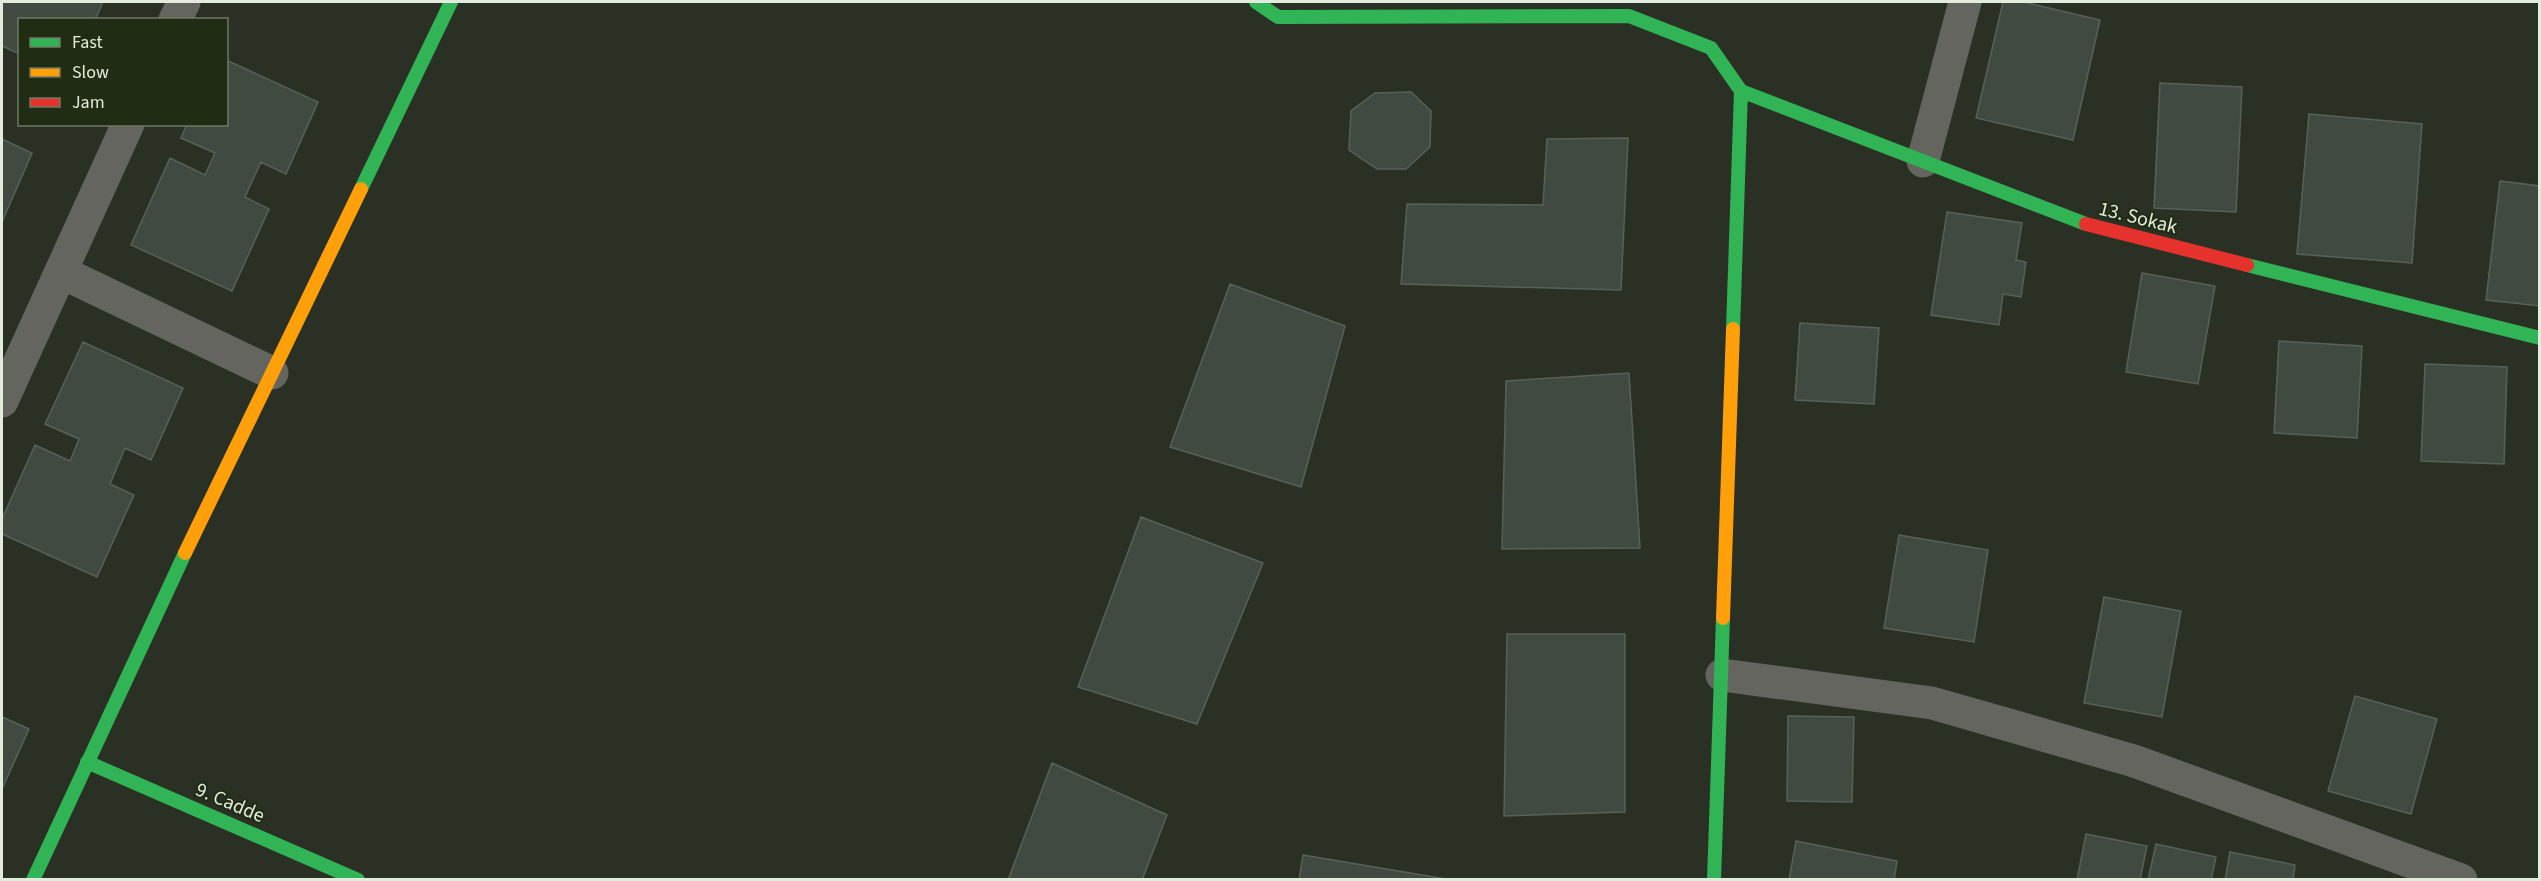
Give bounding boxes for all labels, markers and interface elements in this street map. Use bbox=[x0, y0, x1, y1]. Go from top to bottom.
legend bbox=[18, 18, 228, 126]
text: Fast bbox=[72, 30, 103, 55]
text: Slow bbox=[72, 60, 109, 85]
text: Jam bbox=[72, 90, 105, 115]
street label: 13. Sokak bbox=[2096, 195, 2180, 241]
street label: 9. Cadde bbox=[191, 776, 269, 830]

